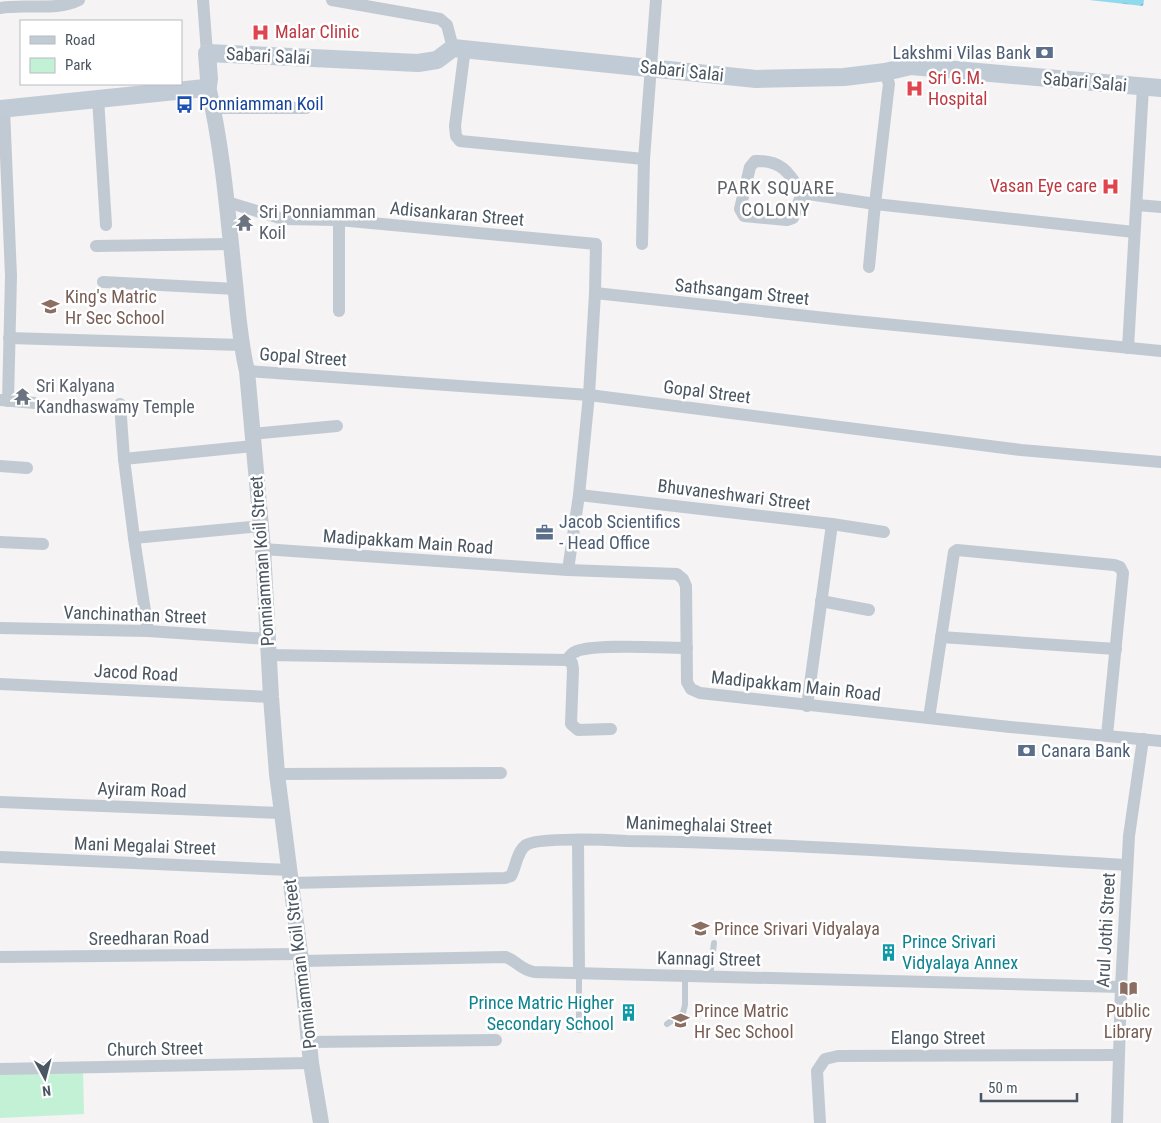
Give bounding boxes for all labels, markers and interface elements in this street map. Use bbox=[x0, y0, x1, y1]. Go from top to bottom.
legend bbox=[20, 20, 182, 85]
place label: Malar Clinic bbox=[275, 21, 359, 42]
hospital icon: Malar Clinic bbox=[251, 22, 271, 42]
text: Road bbox=[65, 31, 95, 49]
place label: Lakshmi Vilas Bank bbox=[892, 42, 1031, 63]
street label: Sabari Salai bbox=[226, 43, 311, 68]
bank icon: Lakshmi Vilas Bank bbox=[1035, 43, 1055, 63]
text: Park bbox=[65, 56, 92, 74]
street label: Sabari Salai bbox=[639, 56, 725, 85]
place label: Sri G.M. Hospital bbox=[928, 67, 988, 109]
street label: Sabari Salai bbox=[1042, 67, 1128, 96]
hospital icon: Sri G.M. Hospital bbox=[904, 78, 924, 98]
place label: Ponniamman Koil bbox=[199, 93, 324, 114]
bus stop icon: Ponniamman Koil bbox=[175, 94, 195, 114]
place label: Vasan Eye care bbox=[990, 175, 1097, 196]
district label: PARK SQUARE COLONY bbox=[717, 176, 835, 221]
hospital icon: Vasan Eye care bbox=[1101, 176, 1121, 196]
street label: Adisankaran Street bbox=[389, 197, 525, 230]
place label: Sri Ponniamman Koil bbox=[259, 201, 376, 243]
temple icon: Sri Ponniamman Koil bbox=[235, 212, 255, 232]
street label: Sathsangam Street bbox=[674, 274, 810, 309]
place label: King's Matric Hr Sec School bbox=[65, 286, 165, 328]
school or university icon: King's Matric Hr Sec School bbox=[41, 297, 61, 317]
street label: Gopal Street bbox=[259, 343, 347, 370]
place label: Sri Kalyana Kandhaswamy Temple bbox=[36, 375, 195, 417]
street label: Gopal Street bbox=[662, 376, 752, 407]
temple icon: Sri Kalyana Kandhaswamy Temple bbox=[12, 386, 32, 406]
street label: Ponniamman Koil Street bbox=[245, 475, 278, 647]
street label: Bhuvaneshwari Street bbox=[656, 475, 812, 514]
place label: Jacob Scientifics - Head Office bbox=[559, 511, 680, 553]
office icon: Jacob Scientifics - Head Office bbox=[535, 522, 555, 542]
street label: Madipakkam Main Road bbox=[322, 525, 494, 558]
street label: Vanchinathan Street bbox=[63, 602, 207, 627]
street label: Jacod Road bbox=[94, 660, 178, 685]
street label: Madipakkam Main Road bbox=[710, 666, 882, 705]
place label: Canara Bank bbox=[1041, 740, 1130, 761]
bank icon: Canara Bank bbox=[1017, 741, 1037, 761]
street label: Ayiram Road bbox=[97, 777, 187, 802]
street label: Manimeghalai Street bbox=[625, 811, 773, 838]
street label: Mani Megalai Street bbox=[74, 833, 216, 858]
street label: Arul Jothi Street bbox=[1092, 872, 1119, 988]
street label: Ponniamman Koil Street bbox=[279, 878, 320, 1050]
place label: Prince Srivari Vidyalaya bbox=[714, 918, 880, 939]
school or university icon: Prince Srivari Vidyalaya bbox=[690, 919, 710, 939]
street label: Sreedharan Road bbox=[89, 926, 209, 949]
place label: Prince Srivari Vidyalaya Annex bbox=[902, 931, 1018, 973]
building icon: Prince Srivari Vidyalaya Annex bbox=[878, 942, 898, 962]
street label: Kannagi Street bbox=[657, 947, 761, 970]
library icon: Public Library bbox=[1118, 978, 1138, 998]
place label: Prince Matric Higher Secondary School bbox=[468, 992, 615, 1034]
place label: Prince Matric Hr Sec School bbox=[694, 1000, 794, 1042]
place label: Public Library bbox=[1104, 1000, 1153, 1042]
building icon: Prince Matric Higher Secondary School bbox=[618, 1003, 638, 1023]
school or university icon: Prince Matric Hr Sec School bbox=[670, 1011, 690, 1031]
street label: Elango Street bbox=[891, 1027, 985, 1048]
street label: Church Street bbox=[107, 1037, 203, 1060]
north arrow bbox=[20, 1053, 70, 1103]
scale bar bbox=[981, 1070, 1077, 1102]
text: 50 m bbox=[988, 1079, 1018, 1097]
text: N bbox=[41, 1082, 52, 1099]

